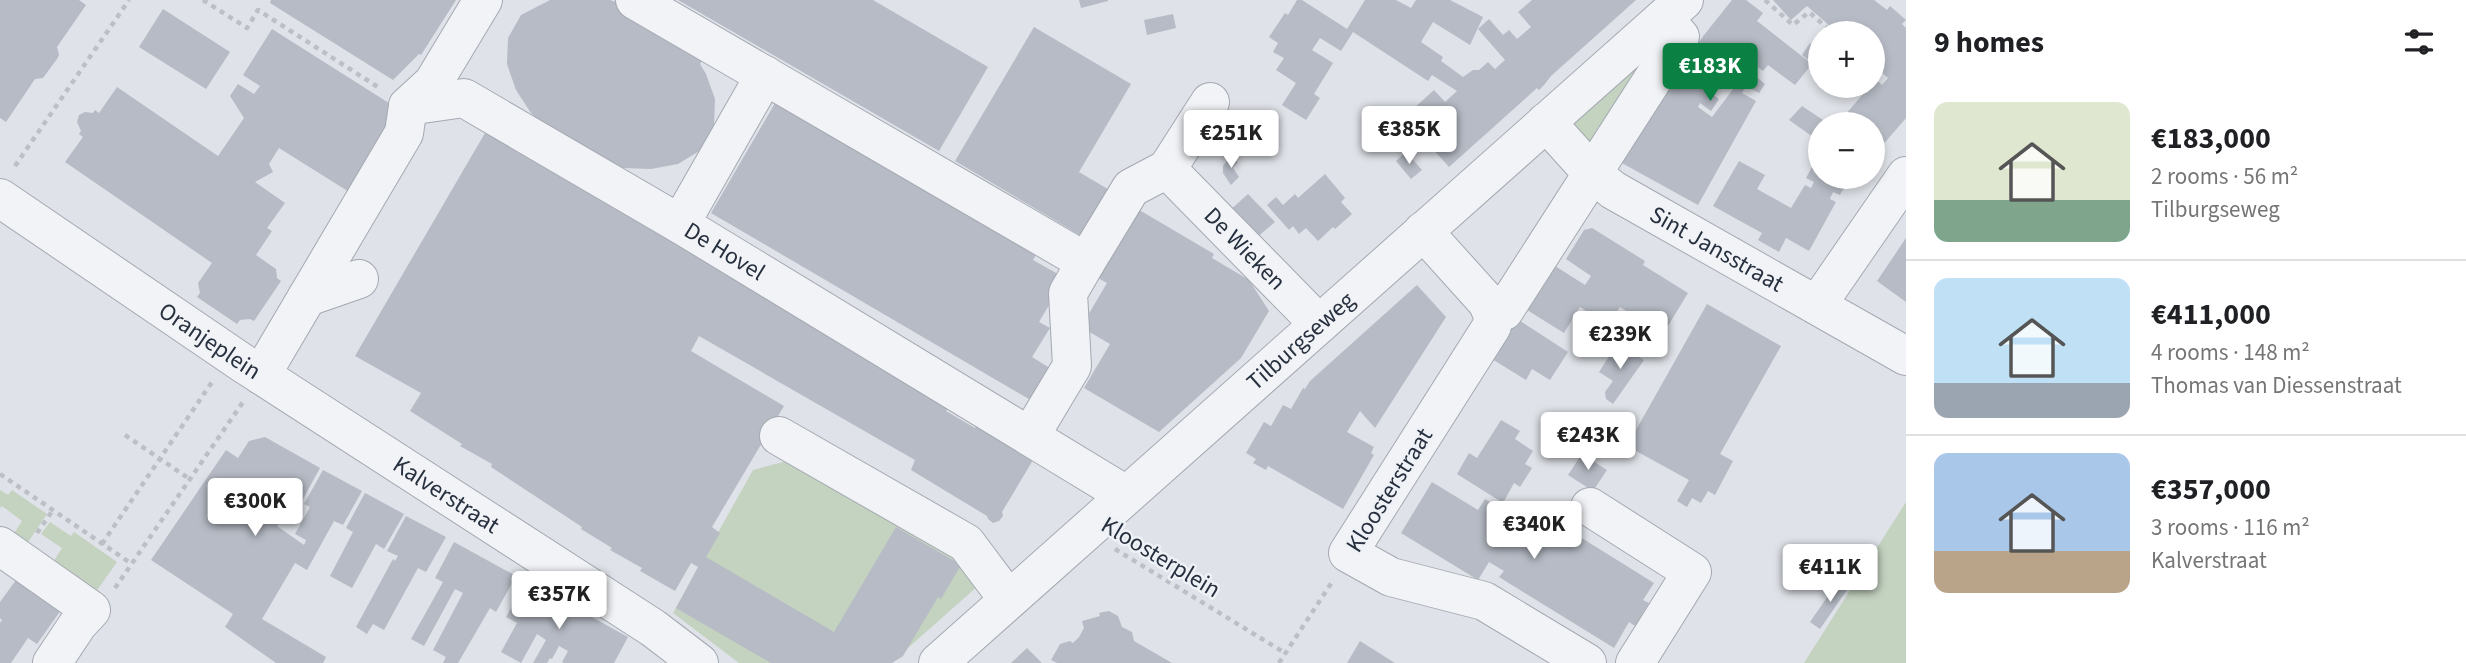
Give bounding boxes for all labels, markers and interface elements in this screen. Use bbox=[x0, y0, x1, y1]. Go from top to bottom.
map controls bbox=[1808, 21, 1885, 189]
button: + bbox=[1808, 21, 1885, 98]
text: 9 homes bbox=[1934, 21, 2044, 64]
icon: filters bbox=[2400, 23, 2438, 61]
pin: €183K bbox=[1661, 43, 1759, 103]
text: €183K bbox=[1679, 49, 1741, 82]
pin: €385K bbox=[1360, 106, 1458, 166]
pin: €251K bbox=[1182, 110, 1280, 170]
text: €385K bbox=[1378, 112, 1440, 145]
button: − bbox=[1808, 112, 1885, 189]
text: €251K bbox=[1200, 116, 1262, 149]
text: €183,000 bbox=[2151, 117, 2271, 160]
icon: home bbox=[1990, 130, 2074, 214]
text: 2 rooms · 56 m² bbox=[2151, 160, 2298, 193]
text: Tilburgseweg bbox=[2151, 193, 2280, 226]
street label: Sint Jansstraat bbox=[1643, 197, 1790, 301]
street label: De Wieken bbox=[1195, 199, 1294, 298]
street label: De Hovel bbox=[677, 214, 772, 290]
street label: Tilburgseweg bbox=[1239, 283, 1363, 399]
text: €411,000 bbox=[2151, 293, 2271, 336]
street label: Oranjeplein bbox=[151, 294, 268, 389]
icon: home bbox=[1990, 306, 2074, 390]
pin: €239K bbox=[1571, 312, 1669, 371]
text: €239K bbox=[1589, 317, 1651, 350]
text: 4 rooms · 148 m² bbox=[2151, 336, 2310, 369]
text: Thomas van Diessenstraat bbox=[2151, 369, 2402, 402]
pin: €243K bbox=[1539, 412, 1637, 472]
text: €243K bbox=[1557, 418, 1619, 451]
street label: Kloosterstraat bbox=[1337, 421, 1442, 559]
street label: Kalverstraat bbox=[386, 448, 506, 543]
text: €357,000 bbox=[2151, 468, 2271, 511]
pin: €300K bbox=[206, 478, 304, 538]
icon: home bbox=[1990, 481, 2074, 565]
text: €300K bbox=[224, 484, 286, 517]
pin: €340K bbox=[1485, 502, 1583, 561]
text: €340K bbox=[1503, 507, 1565, 540]
street label: Kloosterplein bbox=[1094, 508, 1227, 607]
text: 3 rooms · 116 m² bbox=[2151, 511, 2310, 544]
pin: €411K bbox=[1781, 544, 1879, 604]
text: Kalverstraat bbox=[2151, 544, 2267, 577]
text: €411K bbox=[1799, 550, 1861, 583]
pin: €357K bbox=[510, 572, 608, 631]
text: €357K bbox=[528, 577, 590, 610]

